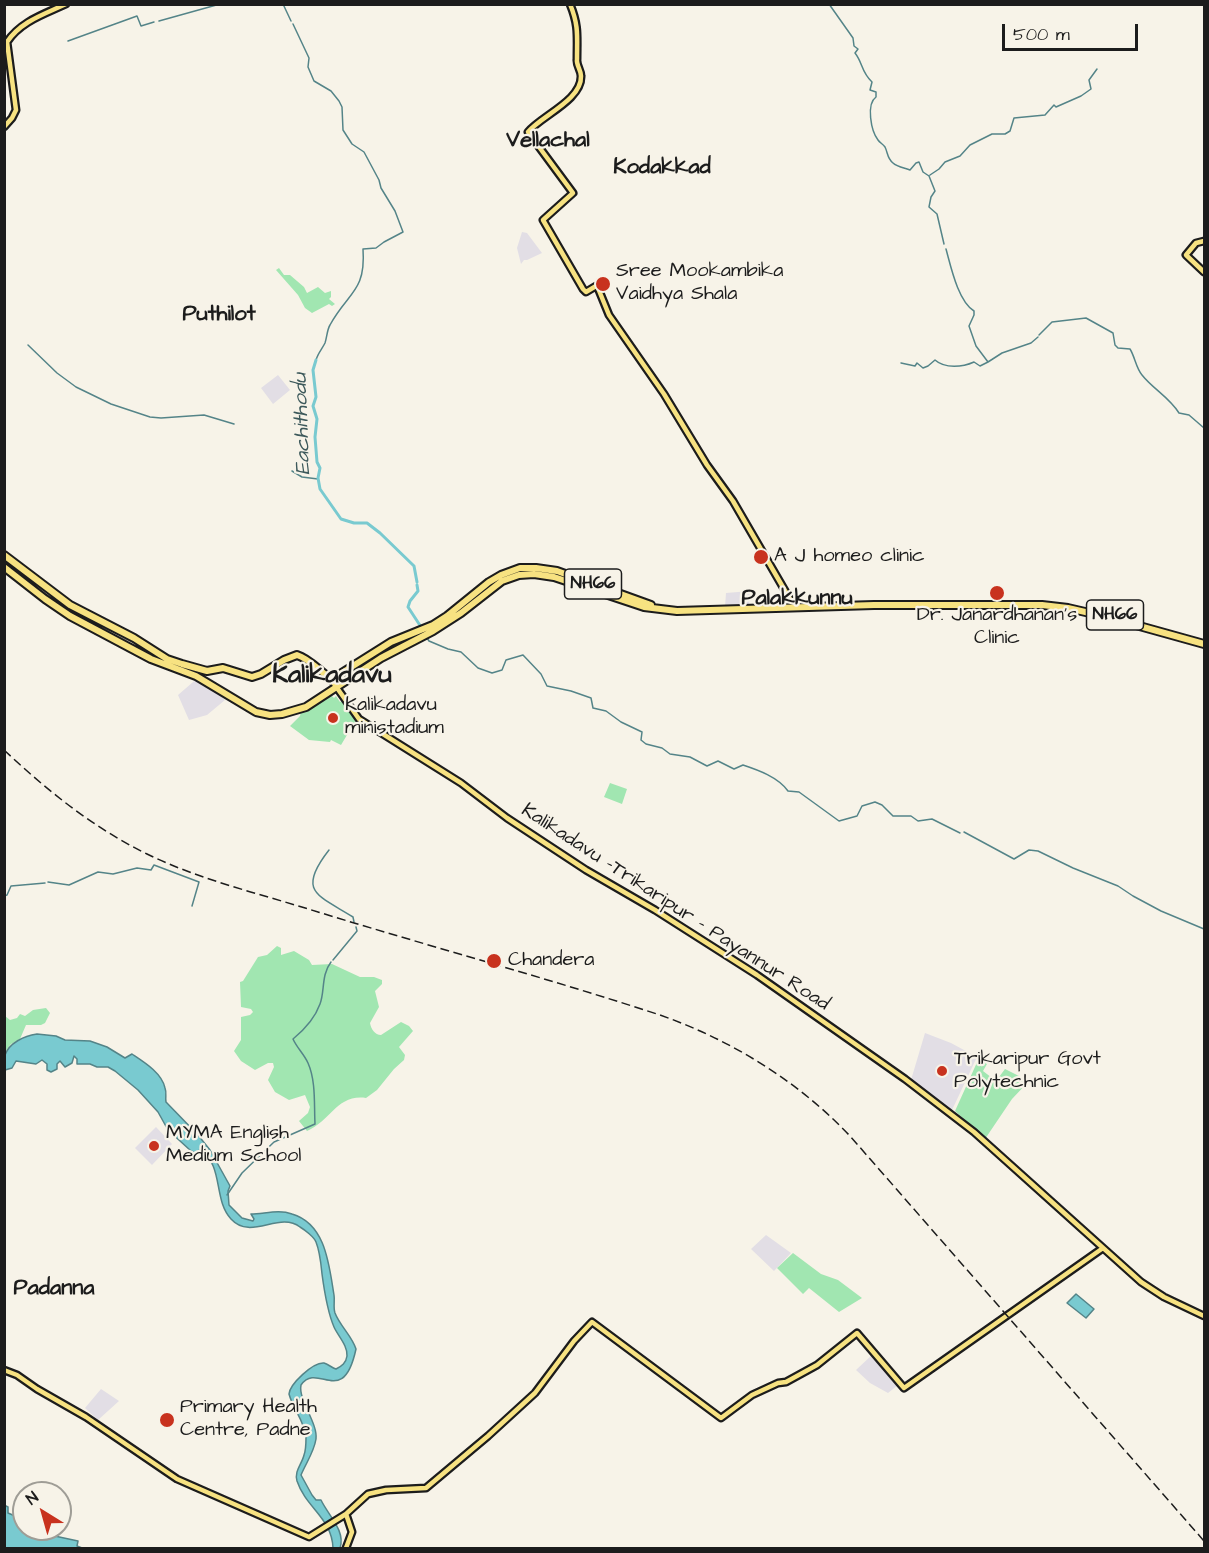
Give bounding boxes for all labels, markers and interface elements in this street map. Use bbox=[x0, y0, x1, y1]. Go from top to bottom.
scale bar bbox=[1005, 12, 1142, 50]
text: 500 m bbox=[1013, 22, 1070, 47]
district label: Vellachal bbox=[506, 128, 590, 154]
district label: Kodakkad bbox=[613, 155, 711, 181]
place label: Sree Mookambika Vaidhya Shala bbox=[616, 260, 783, 307]
marker: Sree Mookambika Vaidhya Shala bbox=[594, 275, 612, 293]
district label: Puthilot bbox=[182, 302, 256, 328]
water label: Eachithodu bbox=[289, 373, 317, 475]
place label: A J homeo clinic bbox=[774, 545, 925, 569]
marker: A J homeo clinic bbox=[752, 548, 770, 566]
road number: NH66 bbox=[564, 569, 622, 599]
marker: Dr. Janardhanan's Clinic bbox=[988, 584, 1006, 602]
district label: Palakkunnu bbox=[741, 586, 853, 612]
road number: NH66 bbox=[1086, 600, 1144, 630]
place label: Dr. Janardhanan's Clinic bbox=[917, 604, 1077, 651]
district label: Kalikadavu bbox=[272, 661, 392, 693]
place label: Kalikadavu ministadium bbox=[345, 694, 444, 741]
marker: Kalikadavu ministadium bbox=[326, 711, 340, 725]
street label: Kalikadavu -Trikaripur - Payannur Road bbox=[516, 799, 834, 1017]
place label: Chandera bbox=[508, 949, 595, 973]
marker: Chandera bbox=[485, 952, 503, 970]
place label: Trikaripur Govt Polytechnic bbox=[954, 1048, 1101, 1095]
marker: Trikaripur Govt Polytechnic bbox=[935, 1064, 949, 1078]
place label: MYMA English Medium School bbox=[166, 1122, 301, 1169]
marker: MYMA English Medium School bbox=[147, 1139, 161, 1153]
district label: Padanna bbox=[14, 1276, 94, 1302]
place label: Primary Health Centre, Padne bbox=[180, 1396, 317, 1443]
marker: Primary Health Centre, Padne bbox=[158, 1411, 176, 1429]
north arrow bbox=[12, 1481, 72, 1541]
text: N bbox=[22, 1486, 43, 1510]

